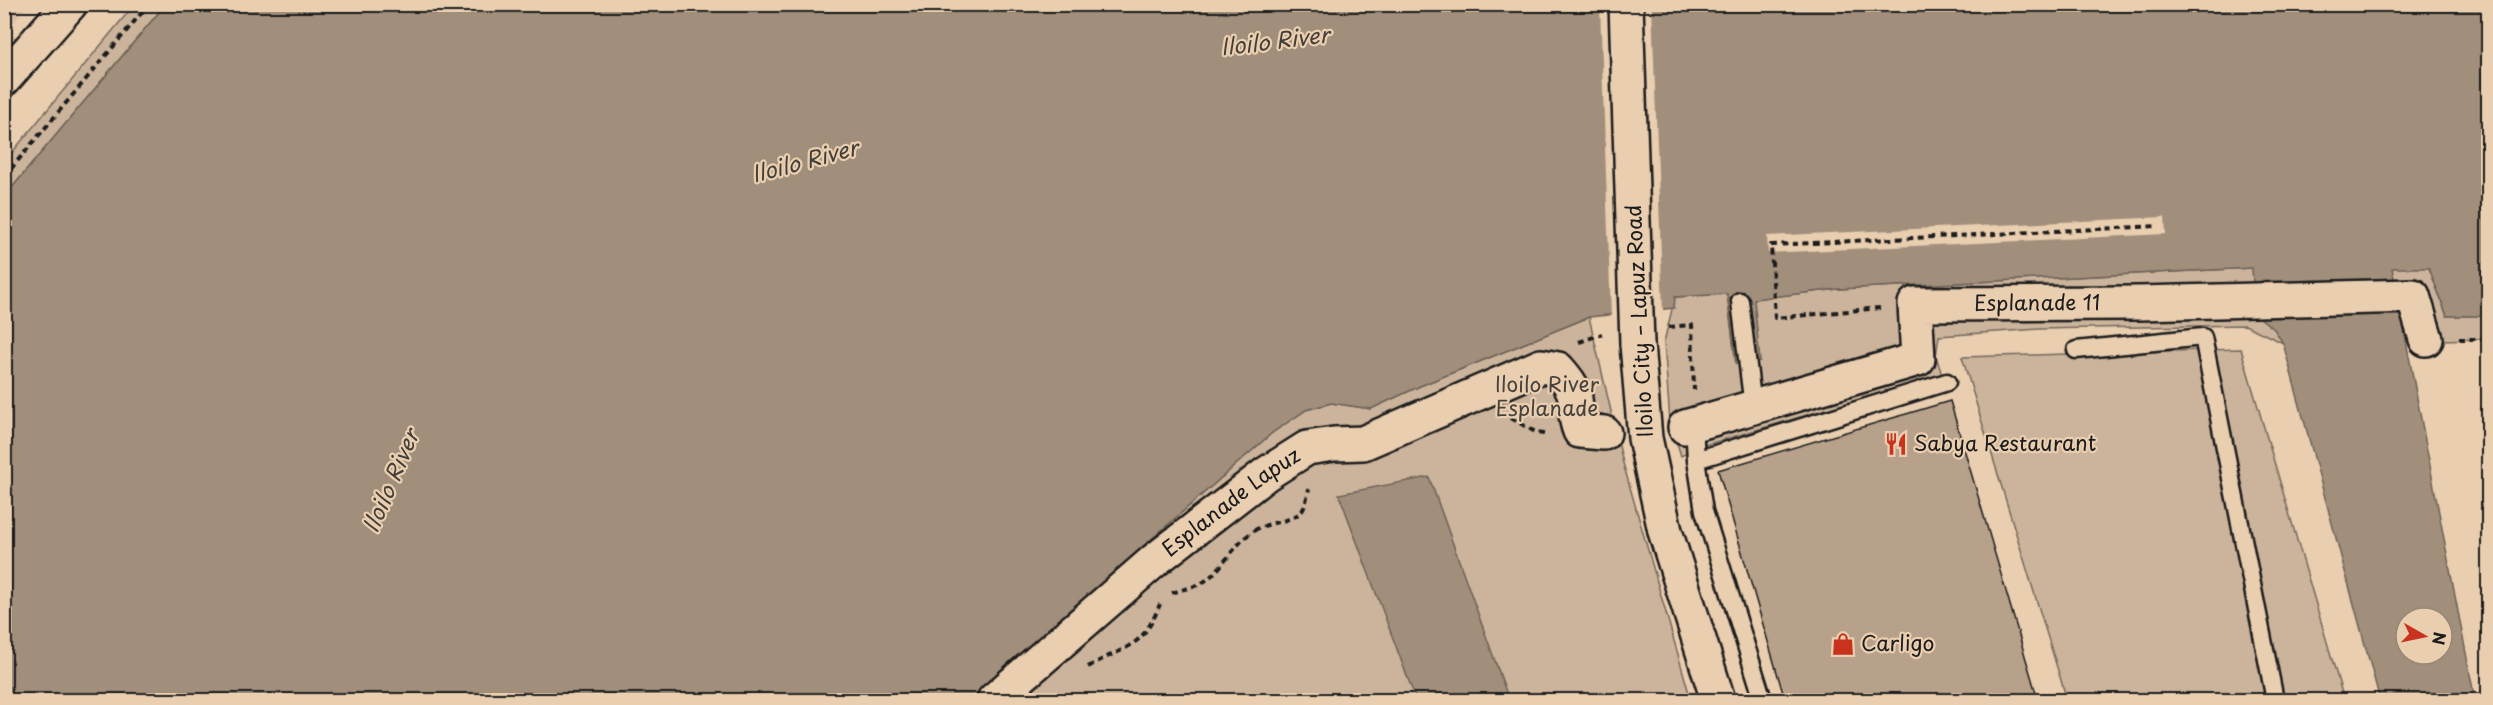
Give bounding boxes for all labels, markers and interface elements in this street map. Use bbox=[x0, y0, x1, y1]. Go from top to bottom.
water label: Iloilo River bbox=[1219, 16, 1334, 63]
water label: Iloilo River bbox=[748, 129, 864, 190]
street label: Iloilo City – Lapuz Road bbox=[1616, 204, 1660, 438]
street label: Esplanade 11 bbox=[1974, 285, 2100, 318]
park label: Iloilo River Esplanade bbox=[1495, 367, 1600, 423]
water label: Iloilo River bbox=[353, 421, 427, 537]
place label: Sabya Restaurant bbox=[1914, 426, 2096, 458]
restaurant icon: Sabya Restaurant bbox=[1883, 431, 1909, 457]
street label: Esplanade Lapuz bbox=[1154, 438, 1306, 563]
north arrow bbox=[2394, 606, 2454, 666]
place label: Carligo bbox=[1861, 626, 1934, 658]
text: N bbox=[2427, 630, 2453, 647]
shop icon: Carligo bbox=[1830, 631, 1856, 657]

